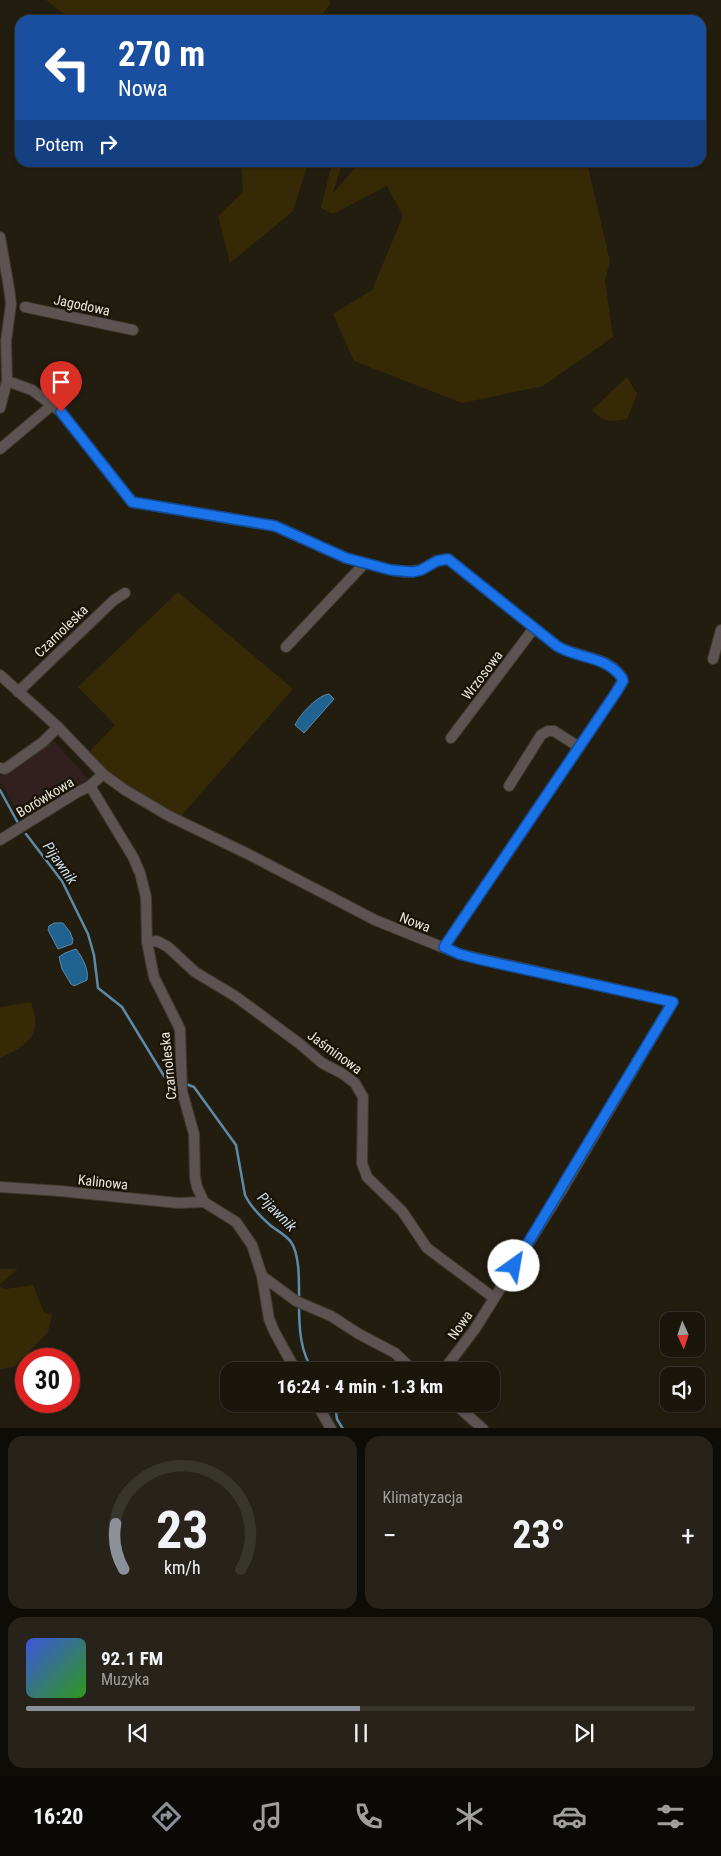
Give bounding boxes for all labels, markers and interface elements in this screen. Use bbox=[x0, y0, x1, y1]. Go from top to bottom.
text: 270 m bbox=[118, 34, 205, 75]
icon: left bbox=[35, 35, 100, 100]
text: Nowa bbox=[118, 76, 168, 101]
icon: right bbox=[94, 130, 122, 158]
text: Potem bbox=[35, 133, 84, 156]
street label: Jagodowa bbox=[52, 291, 112, 319]
pin bbox=[40, 361, 82, 412]
icon: arrive bbox=[47, 368, 75, 396]
street label: Czarnoleska bbox=[31, 602, 91, 660]
street label: Wrzosowa bbox=[458, 647, 506, 703]
street label: Borówkowa bbox=[13, 774, 77, 820]
water label: Pijawnik bbox=[39, 838, 81, 888]
street label: Nowa bbox=[397, 909, 433, 935]
street label: Jaśminowa bbox=[305, 1027, 365, 1077]
street label: Czarnoleska bbox=[156, 1031, 180, 1101]
street label: Kalinowa bbox=[77, 1171, 129, 1193]
water label: Pijawnik bbox=[254, 1189, 301, 1236]
position arrow bbox=[487, 1239, 539, 1291]
street label: Nowa bbox=[444, 1308, 476, 1342]
north arrow bbox=[660, 1312, 705, 1358]
map controls bbox=[660, 1312, 705, 1412]
speed limit sign: 30 bbox=[15, 1348, 80, 1413]
button: sound bbox=[660, 1367, 705, 1412]
text: 16:24 · 4 min · 1.3 km bbox=[277, 1375, 443, 1398]
text: Klimatyzacja bbox=[383, 1488, 463, 1507]
text: 23 bbox=[156, 1500, 209, 1561]
text: 23° bbox=[512, 1513, 565, 1557]
text: − bbox=[383, 1519, 397, 1552]
text: + bbox=[681, 1519, 695, 1552]
text: km/h bbox=[164, 1557, 201, 1578]
text: 92.1 FM bbox=[101, 1647, 163, 1670]
text: Muzyka bbox=[101, 1670, 149, 1689]
icon: previous bbox=[124, 1719, 152, 1747]
icon: pause bbox=[347, 1719, 375, 1747]
icon: next bbox=[570, 1719, 598, 1747]
icon: directions bbox=[149, 1799, 184, 1834]
icon: music bbox=[250, 1799, 285, 1834]
icon: phone bbox=[351, 1799, 386, 1834]
icon: climate bbox=[452, 1799, 487, 1834]
icon: car bbox=[552, 1799, 587, 1834]
icon: filters bbox=[653, 1799, 688, 1834]
text: 16:20 bbox=[33, 1804, 83, 1829]

